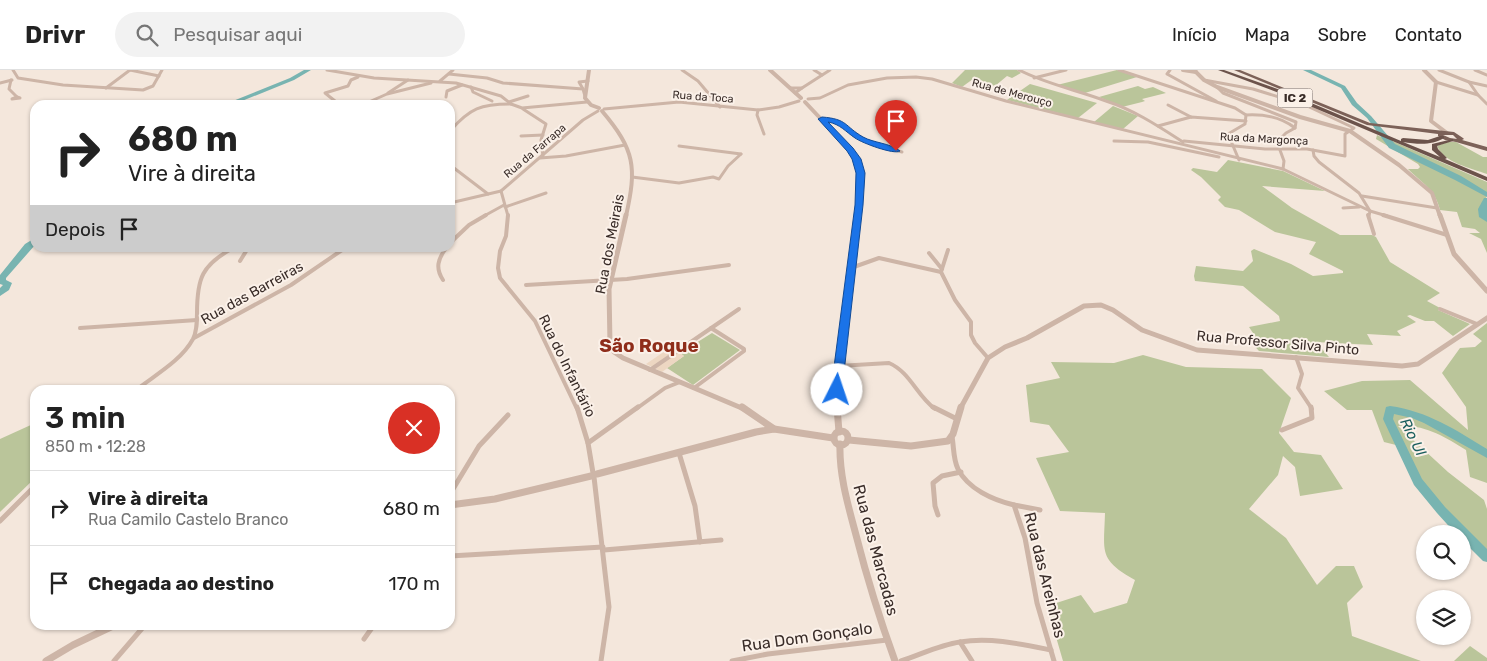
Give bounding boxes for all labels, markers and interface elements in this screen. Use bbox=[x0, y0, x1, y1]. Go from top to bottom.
search box bbox=[115, 12, 465, 57]
text: Drivr bbox=[25, 21, 85, 49]
icon: search bbox=[133, 21, 161, 49]
text: Pesquisar aqui bbox=[173, 23, 302, 46]
text: Início bbox=[1172, 24, 1217, 46]
text: Mapa bbox=[1245, 24, 1290, 46]
text: Sobre bbox=[1318, 24, 1367, 46]
text: Contato bbox=[1395, 24, 1462, 46]
street label: Rua de Merouço bbox=[971, 76, 1053, 110]
street label: Rua da Toca bbox=[672, 88, 734, 106]
road number: IC 2 bbox=[1278, 88, 1312, 108]
pin bbox=[875, 100, 917, 151]
icon: arrive bbox=[882, 107, 910, 135]
text: 680 m bbox=[128, 118, 238, 160]
icon: right bbox=[45, 120, 110, 185]
street label: Rua da Farrapa bbox=[501, 121, 569, 181]
street label: Rua da Margonça bbox=[1219, 130, 1309, 148]
text: Vire à direita bbox=[128, 160, 256, 187]
street label: Rua dos Meirais bbox=[592, 193, 628, 295]
icon: arrive bbox=[115, 215, 143, 243]
text: Depois bbox=[45, 218, 105, 241]
street label: Rua das Barreiras bbox=[198, 258, 306, 328]
street label: Rua do Infantário bbox=[535, 312, 599, 420]
street label: Rua Professor Silva Pinto bbox=[1196, 327, 1360, 359]
district label: São Roque bbox=[599, 334, 699, 357]
position arrow bbox=[810, 363, 862, 415]
text: 3 min bbox=[45, 400, 125, 436]
button: close bbox=[388, 402, 440, 454]
water label: Rio Ul bbox=[1396, 415, 1430, 459]
text: 850 m · 12:28 bbox=[45, 437, 146, 456]
street label: Rua das Marcadas bbox=[849, 482, 903, 618]
text: Vire à direita bbox=[88, 487, 208, 510]
icon: right bbox=[45, 494, 73, 522]
text: 680 m bbox=[383, 497, 440, 520]
text: Rua Camilo Castelo Branco bbox=[88, 510, 288, 529]
street label: Rua das Areinhas bbox=[1020, 510, 1070, 640]
map controls bbox=[1416, 525, 1471, 645]
button: search bbox=[1416, 525, 1471, 580]
icon: arrive bbox=[45, 569, 73, 597]
text: Chegada ao destino bbox=[88, 572, 274, 595]
text: 170 m bbox=[389, 572, 440, 595]
button: layers bbox=[1416, 590, 1471, 645]
street label: Rua Dom Gonçalo bbox=[740, 618, 874, 656]

